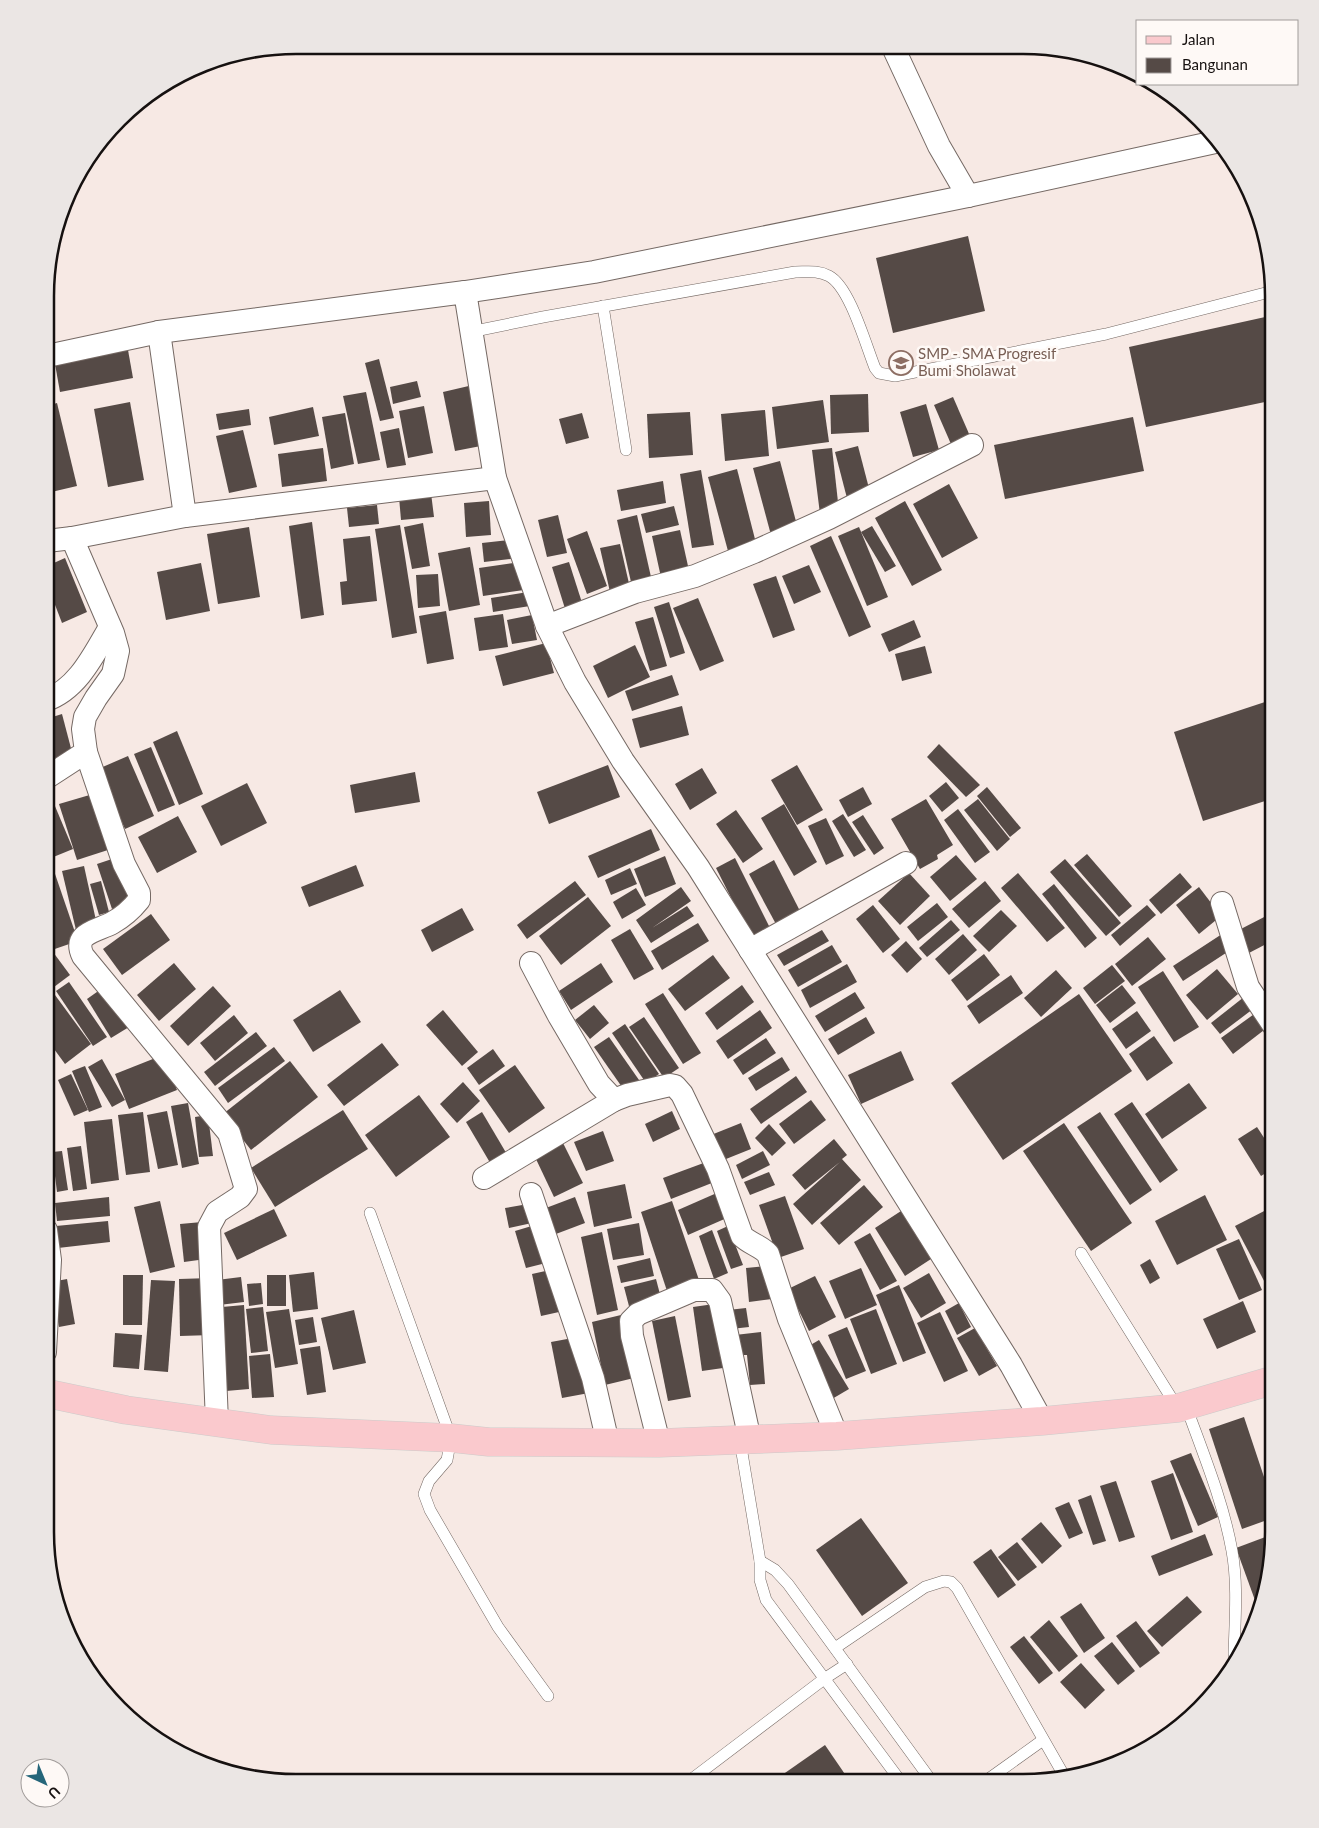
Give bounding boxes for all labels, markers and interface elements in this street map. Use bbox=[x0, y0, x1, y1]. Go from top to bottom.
legend bbox=[1136, 20, 1299, 85]
text: Jalan bbox=[1182, 30, 1215, 48]
text: Bangunan bbox=[1182, 55, 1248, 73]
place label: SMP - SMA Progresif Bumi Sholawat bbox=[918, 344, 1057, 379]
school or university icon: SMP - SMA Progresif Bumi Sholawat bbox=[888, 350, 914, 376]
north arrow bbox=[20, 1758, 70, 1808]
text: U bbox=[45, 1783, 64, 1802]

